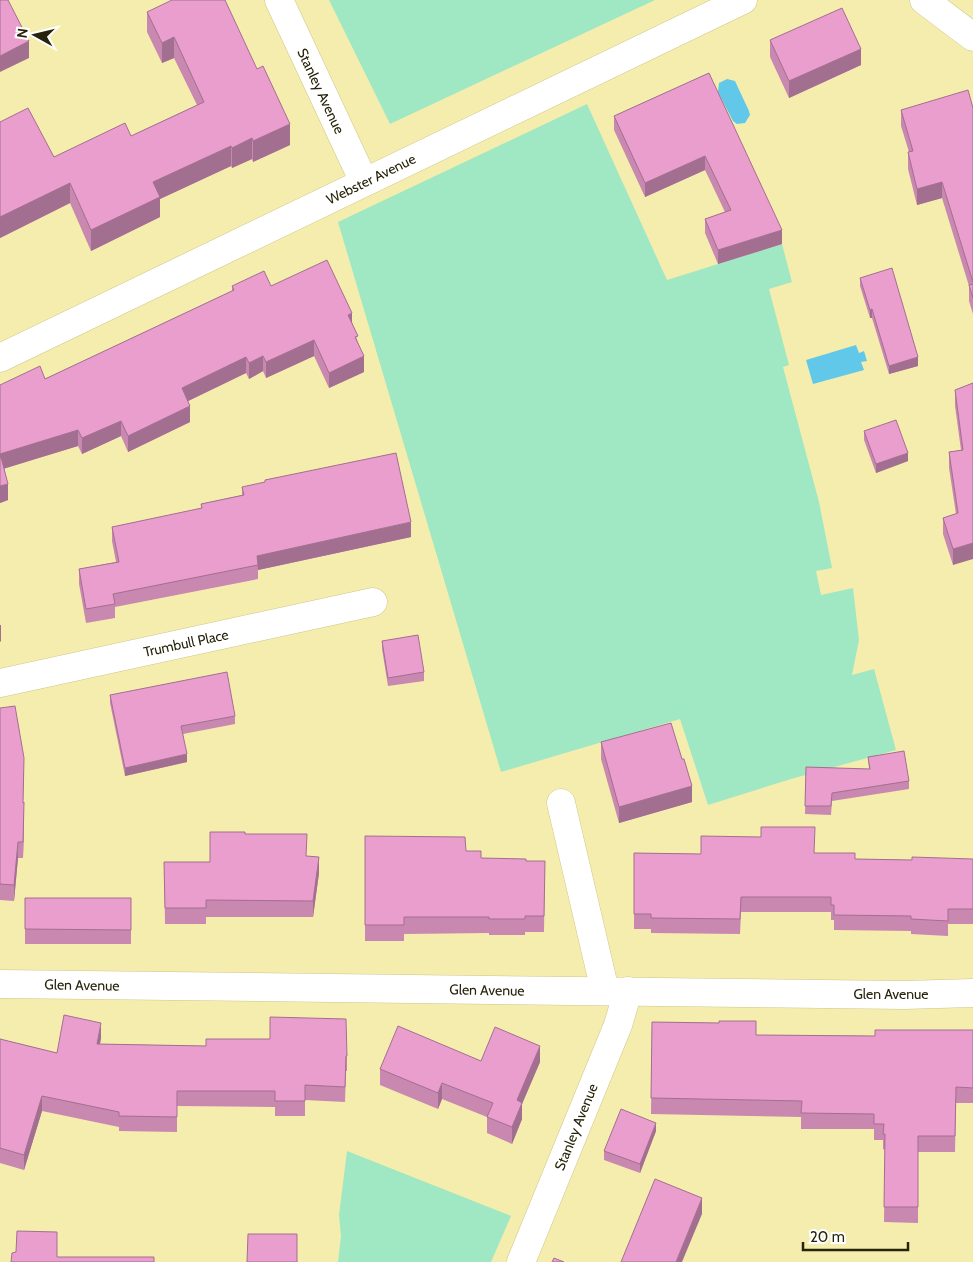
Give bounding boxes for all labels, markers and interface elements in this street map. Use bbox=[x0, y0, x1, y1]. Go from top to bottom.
north arrow bbox=[10, 10, 60, 60]
text: N bbox=[13, 27, 32, 39]
street label: Stanley Avenue bbox=[293, 45, 349, 137]
street label: Webster Avenue bbox=[323, 150, 419, 208]
street label: Trumbull Place bbox=[142, 625, 230, 661]
street label: Glen Avenue bbox=[44, 975, 120, 995]
street label: Glen Avenue bbox=[449, 980, 525, 1000]
street label: Glen Avenue bbox=[853, 985, 929, 1003]
street label: Stanley Avenue bbox=[550, 1081, 602, 1173]
scale bar bbox=[803, 1220, 908, 1252]
text: 20 m bbox=[810, 1228, 845, 1246]

